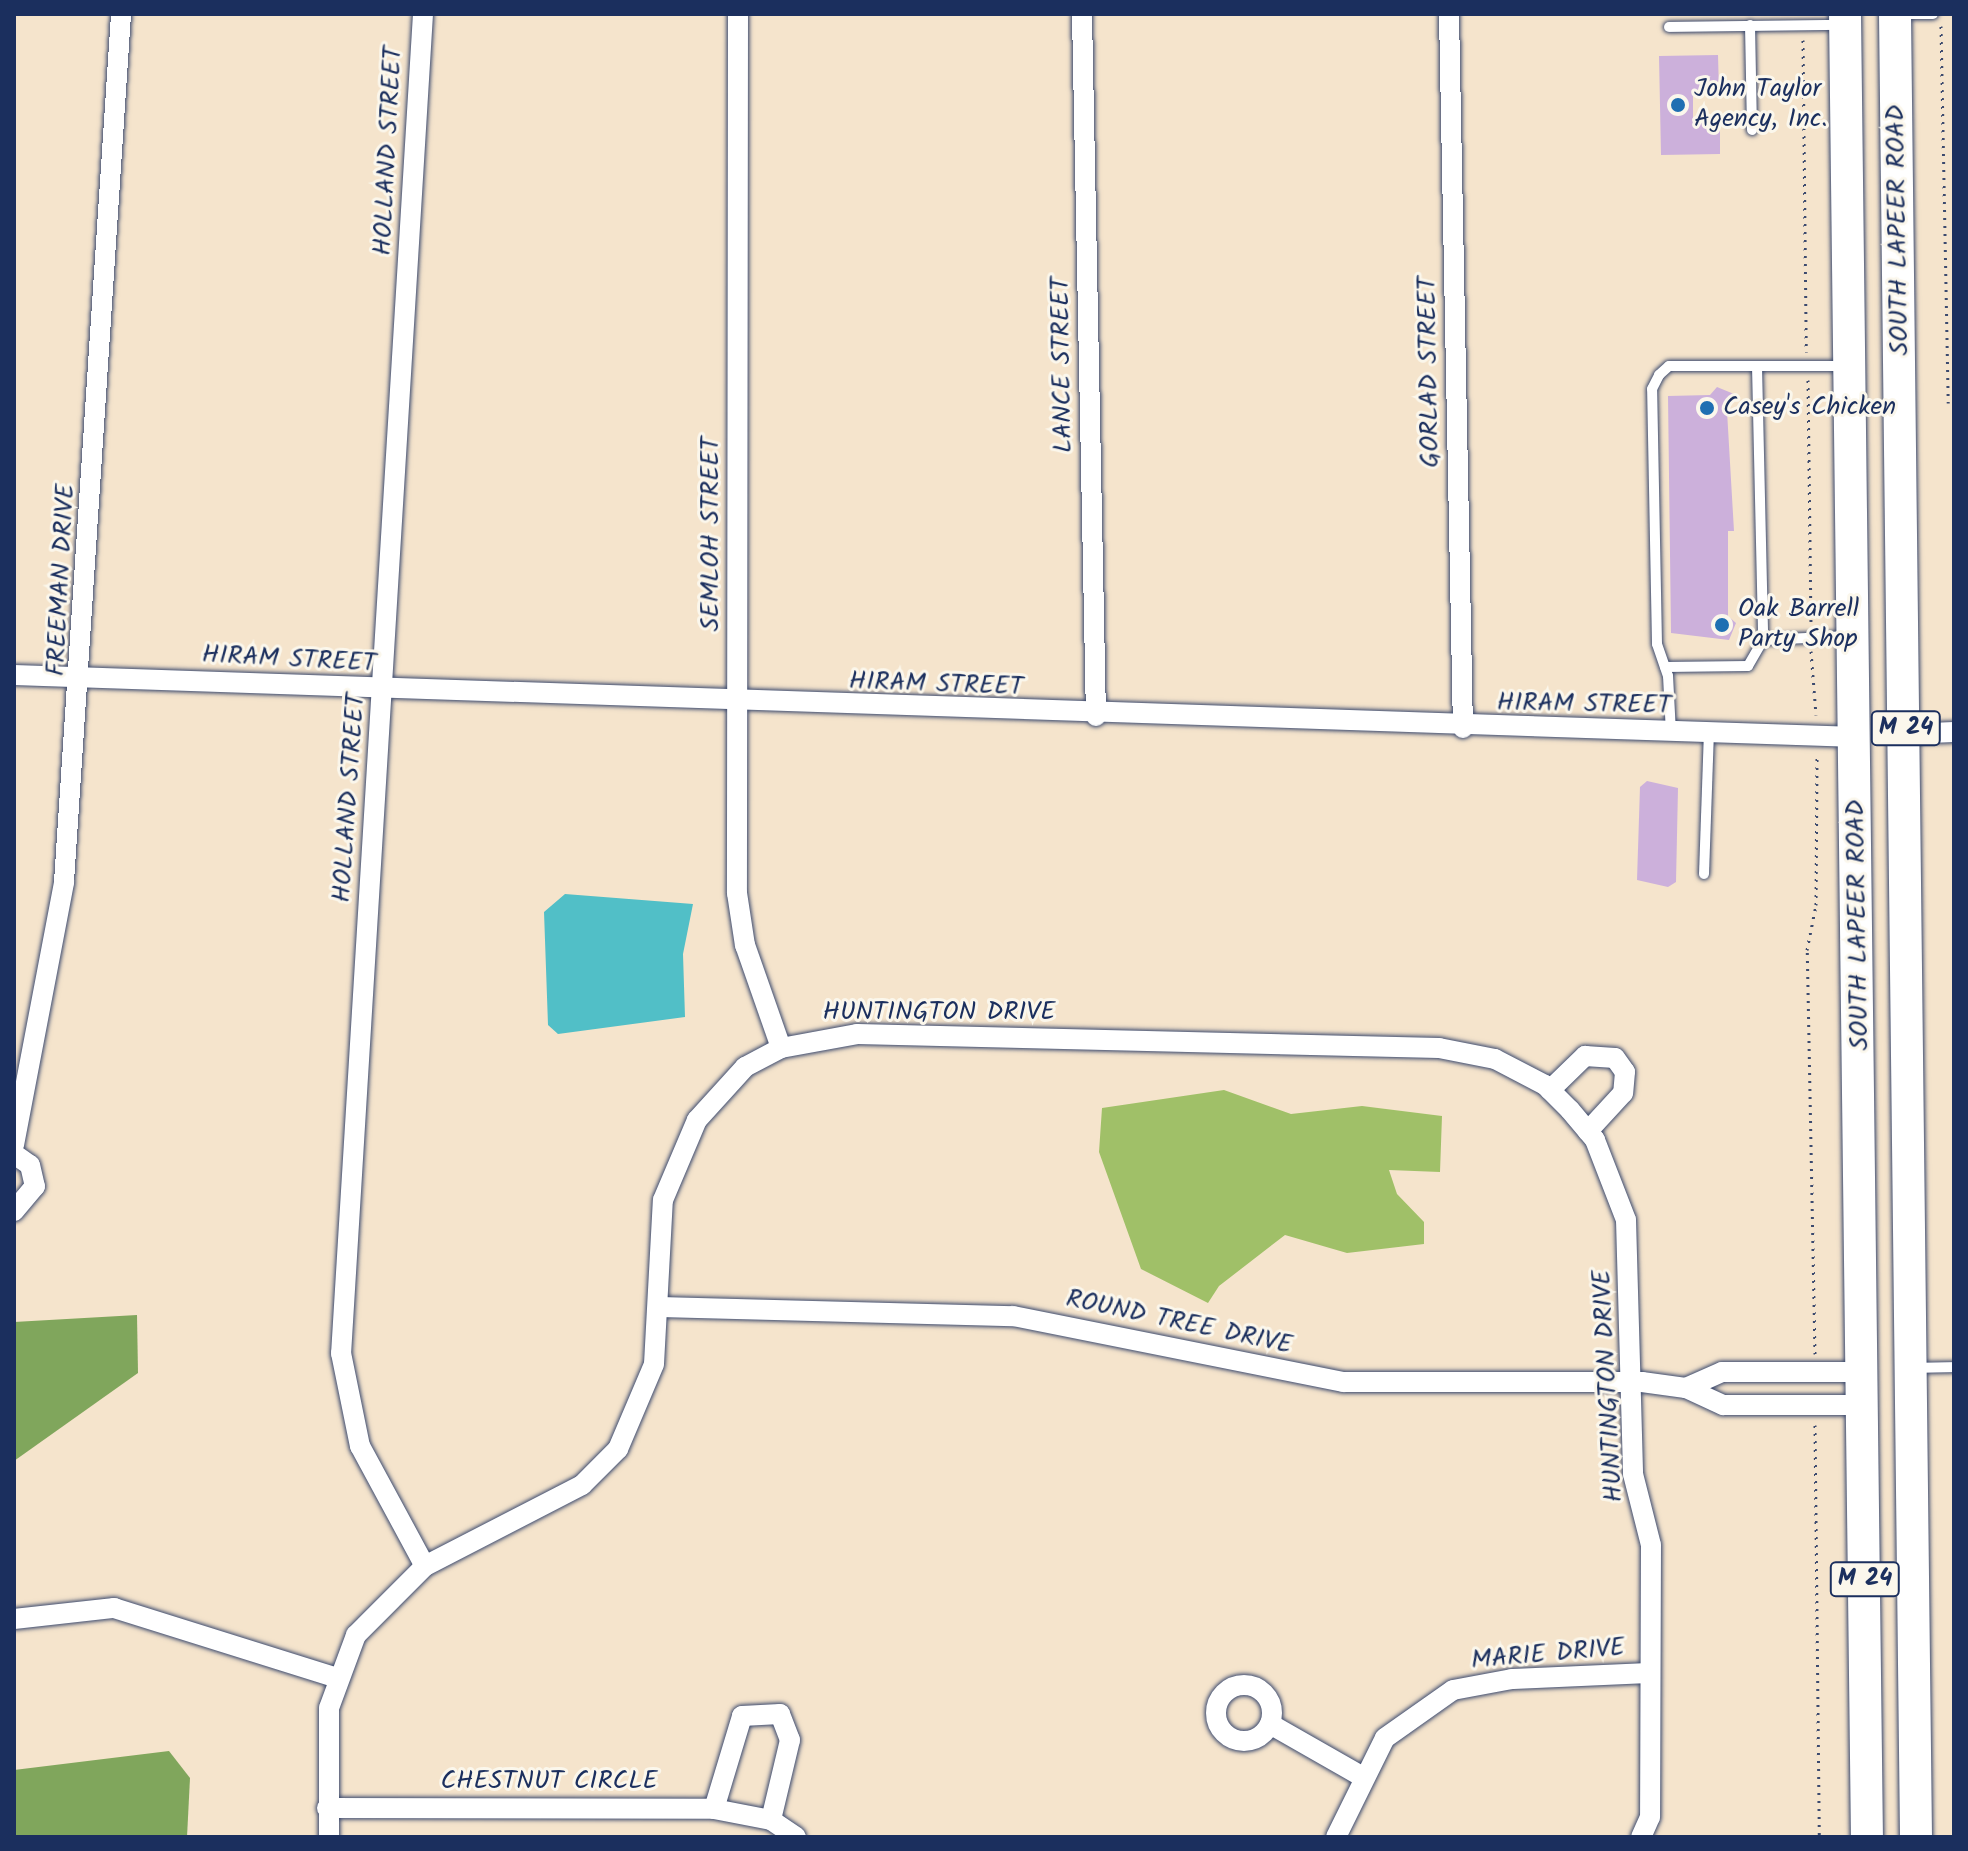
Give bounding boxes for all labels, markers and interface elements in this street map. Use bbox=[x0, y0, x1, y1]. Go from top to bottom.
street label: HOLLAND STREET bbox=[368, 46, 410, 256]
place label: John Taylor Agency, Inc. bbox=[1694, 74, 1827, 136]
marker: John Taylor Agency, Inc. bbox=[1669, 96, 1687, 114]
street label: SOUTH LAPEER ROAD bbox=[1881, 104, 1917, 356]
street label: GORLAD STREET bbox=[1413, 276, 1447, 468]
street label: LANCE STREET bbox=[1046, 277, 1080, 453]
place label: Casey's Chicken bbox=[1723, 392, 1896, 424]
marker: Casey's Chicken bbox=[1698, 399, 1716, 417]
street label: SEMLOH STREET bbox=[696, 437, 728, 631]
street label: FREEMAN DRIVE bbox=[41, 483, 83, 677]
place label: Oak Barrell Party Shop bbox=[1738, 594, 1859, 656]
marker: Oak Barrell Party Shop bbox=[1713, 616, 1731, 634]
street label: HIRAM STREET bbox=[201, 640, 377, 680]
street label: HIRAM STREET bbox=[848, 666, 1024, 704]
street label: HIRAM STREET bbox=[1496, 688, 1672, 722]
street label: HOLLAND STREET bbox=[327, 692, 373, 904]
road number: M 24 bbox=[1870, 708, 1942, 748]
street label: SOUTH LAPEER ROAD bbox=[1841, 799, 1877, 1051]
street label: HUNTINGTON DRIVE bbox=[823, 997, 1055, 1029]
street label: HUNTINGTON DRIVE bbox=[1587, 1269, 1631, 1503]
street label: ROUND TREE DRIVE bbox=[1063, 1284, 1295, 1362]
road number: M 24 bbox=[1829, 1559, 1901, 1599]
street label: MARIE DRIVE bbox=[1470, 1633, 1626, 1677]
street label: CHESTNUT CIRCLE bbox=[440, 1766, 658, 1798]

